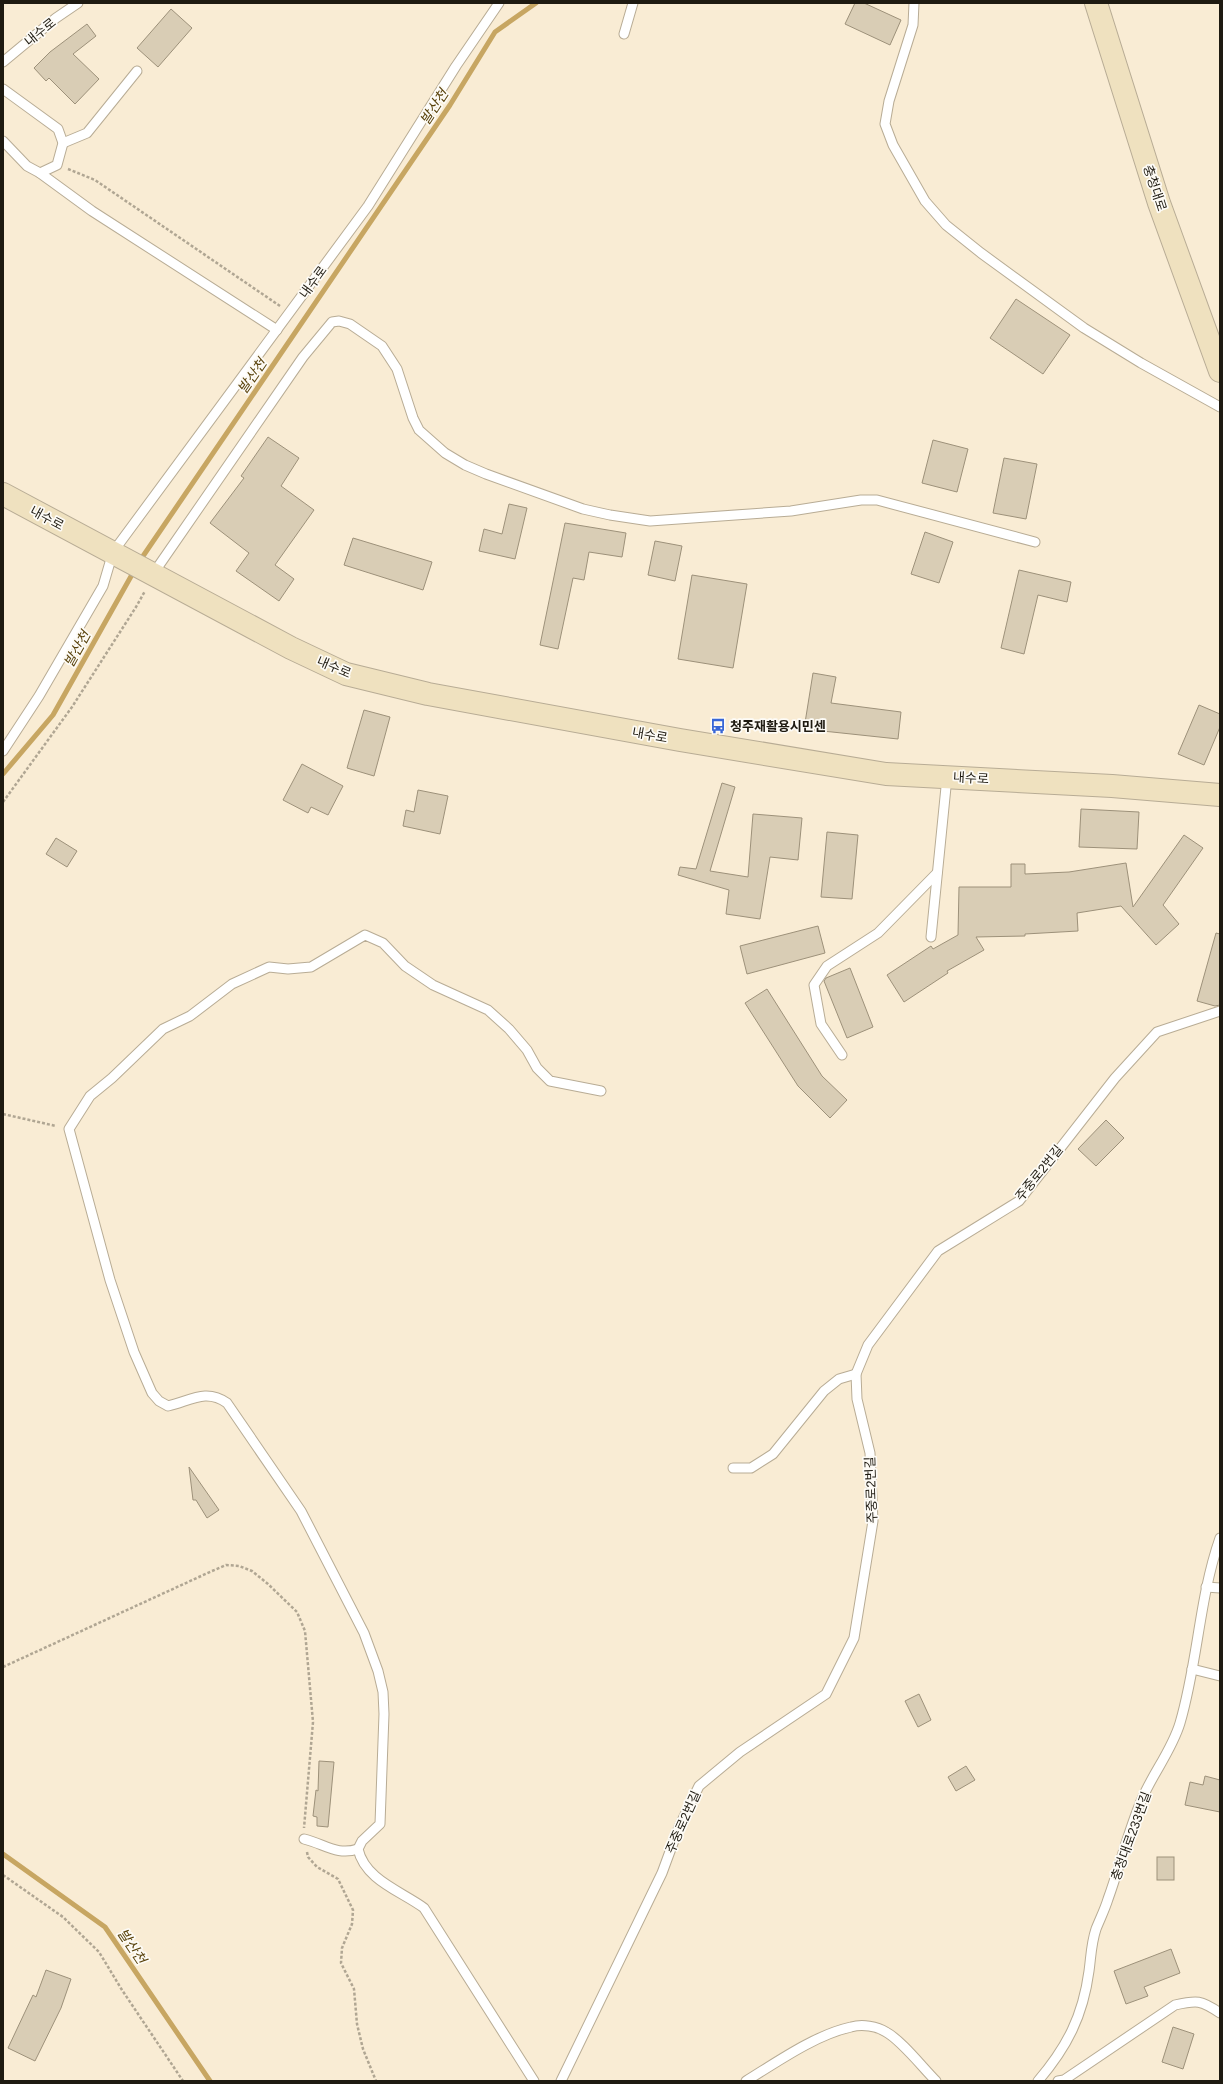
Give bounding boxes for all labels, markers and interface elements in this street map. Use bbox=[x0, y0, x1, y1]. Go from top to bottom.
street label: 내수로 bbox=[21, 15, 59, 49]
water label: 발산천 bbox=[417, 86, 452, 128]
street label: 충청대로 bbox=[1140, 163, 1170, 213]
street label: 내수로 bbox=[296, 263, 330, 301]
water label: 발산천 bbox=[234, 355, 270, 396]
street label: 내수로 bbox=[28, 503, 66, 533]
water label: 발산천 bbox=[61, 627, 94, 670]
street label: 내수로 bbox=[315, 653, 353, 681]
bus stop icon: 청주재활용시민센 bbox=[709, 717, 727, 735]
place label: 청주재활용시민센 bbox=[730, 719, 826, 734]
street label: 내수로 bbox=[631, 724, 669, 746]
street label: 내수로 bbox=[953, 770, 989, 786]
street label: 주중로2번길 bbox=[1012, 1142, 1066, 1204]
street label: 주중로2번길 bbox=[862, 1456, 880, 1524]
street label: 주중로2번길 bbox=[663, 1788, 703, 1856]
street label: 충청대로233번길 bbox=[1108, 1790, 1154, 1882]
water label: 발산천 bbox=[115, 1926, 150, 1967]

